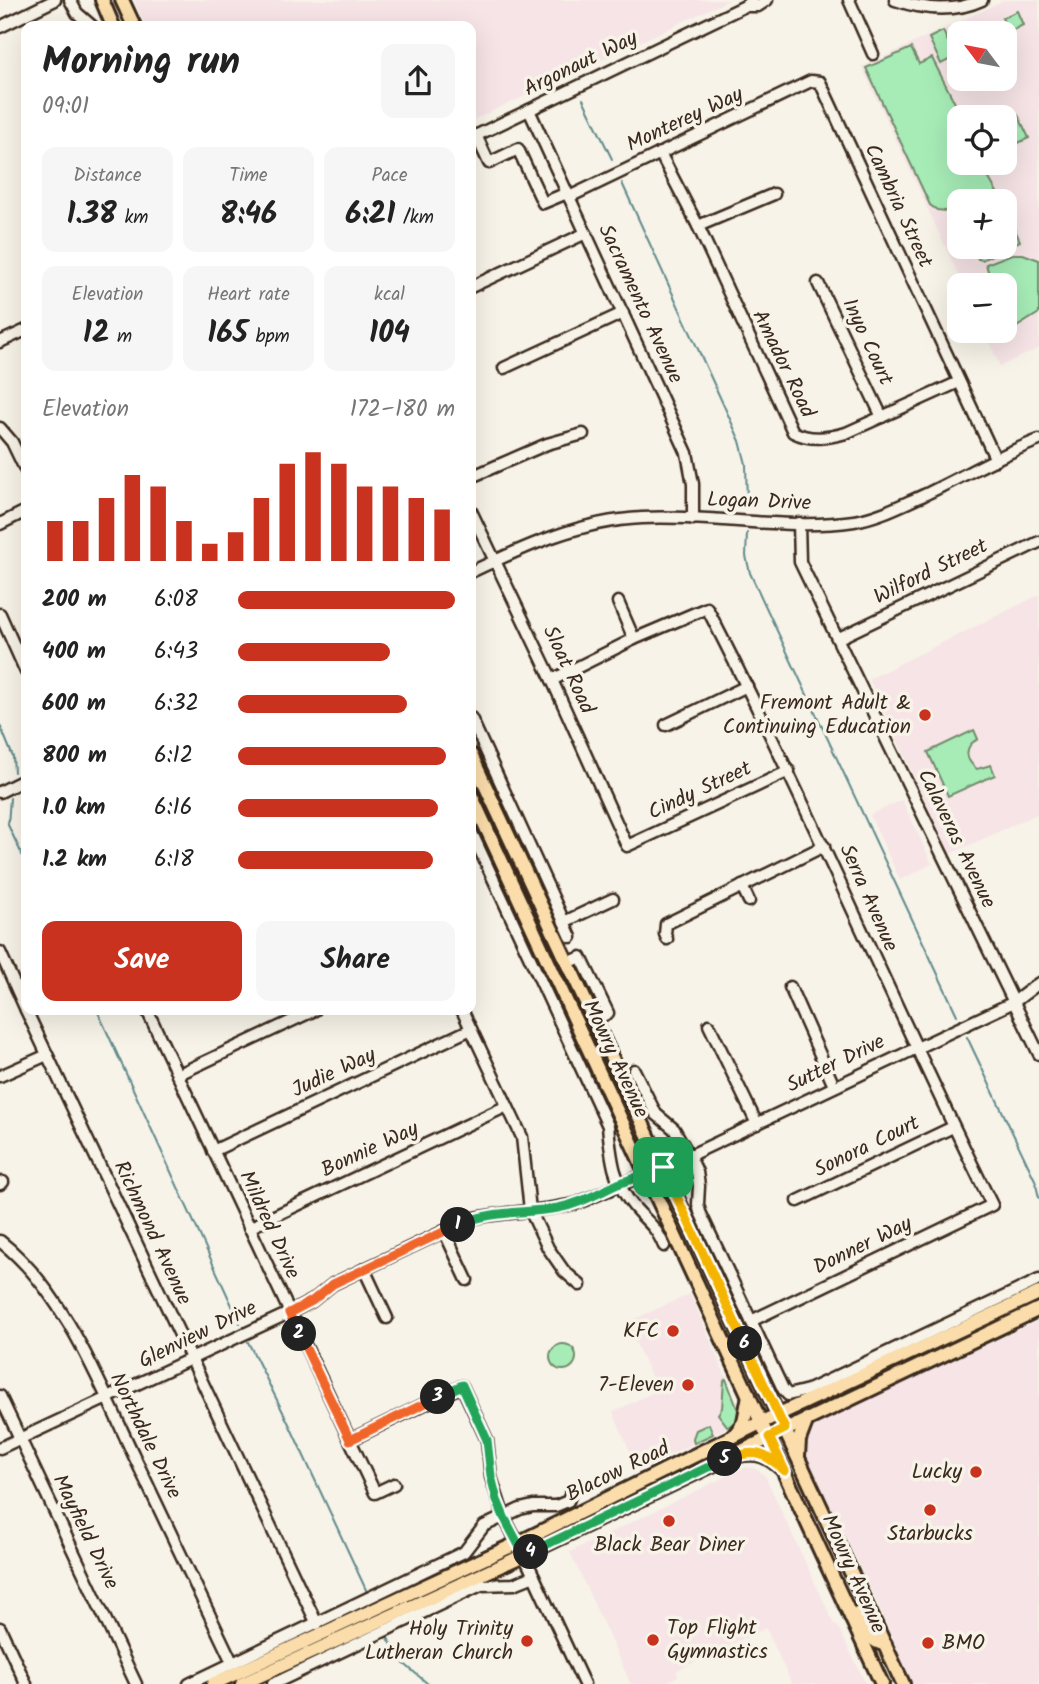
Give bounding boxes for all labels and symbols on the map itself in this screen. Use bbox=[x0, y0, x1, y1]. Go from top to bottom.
north arrow bbox=[947, 21, 1017, 91]
street label: Argonaut Way bbox=[518, 22, 644, 106]
street label: Monterey Way bbox=[621, 78, 749, 162]
street label: Cambria Street bbox=[855, 138, 942, 274]
street label: Sacramento Avenue bbox=[589, 219, 692, 390]
street label: Inyo Court bbox=[832, 293, 902, 392]
street label: Amador Road bbox=[743, 304, 824, 424]
street label: Logan Drive bbox=[706, 484, 812, 520]
street label: Wilford Street bbox=[868, 530, 994, 614]
street label: Sloat Road bbox=[533, 620, 603, 720]
place label: Fremont Adult & Continuing Education bbox=[723, 687, 911, 744]
marker: Fremont Adult & Continuing Education bbox=[917, 707, 933, 723]
street label: Cindy Street bbox=[643, 752, 758, 829]
street label: Calaveras Avenue bbox=[908, 764, 1004, 915]
street label: Serra Avenue bbox=[830, 839, 907, 958]
street label: Mowry Avenue bbox=[573, 994, 657, 1124]
street label: Sutter Drive bbox=[781, 1026, 891, 1102]
street label: Judie Way bbox=[287, 1039, 382, 1107]
street label: Sonora Court bbox=[809, 1107, 926, 1187]
street label: Bonnie Way bbox=[316, 1113, 424, 1187]
pin bbox=[633, 1137, 693, 1197]
street label: Richmond Avenue bbox=[104, 1155, 200, 1311]
street label: Mildred Drive bbox=[229, 1165, 309, 1285]
pin: 1 bbox=[440, 1208, 476, 1242]
street label: Donner Way bbox=[808, 1208, 918, 1284]
street label: Glenview Drive bbox=[133, 1292, 263, 1378]
place label: KFC bbox=[623, 1315, 659, 1348]
pin: 2 bbox=[282, 1316, 316, 1352]
marker: KFC bbox=[665, 1323, 681, 1339]
pin: 6 bbox=[728, 1326, 762, 1362]
street label: Northdale Drive bbox=[100, 1367, 190, 1505]
place label: 7-Eleven bbox=[598, 1369, 674, 1402]
marker: 7-Eleven bbox=[680, 1377, 696, 1393]
pin: 3 bbox=[420, 1380, 456, 1414]
street label: Blacow Road bbox=[560, 1432, 676, 1511]
pin: 5 bbox=[708, 1442, 742, 1476]
place label: Lucky bbox=[911, 1456, 962, 1489]
marker: Lucky bbox=[968, 1464, 984, 1480]
street label: Mayfield Drive bbox=[43, 1469, 127, 1596]
marker: Starbucks bbox=[922, 1502, 938, 1518]
street label: Mowry Avenue bbox=[812, 1509, 894, 1639]
marker: Black Bear Diner bbox=[661, 1513, 677, 1529]
place label: Starbucks bbox=[887, 1518, 973, 1551]
place label: Black Bear Diner bbox=[594, 1529, 745, 1562]
pin: 4 bbox=[514, 1534, 548, 1570]
place label: Top Flight Gymnastics bbox=[667, 1612, 768, 1669]
place label: Holy Trinity Lutheran Church bbox=[365, 1613, 513, 1670]
place label: BMO bbox=[942, 1627, 985, 1660]
marker: Top Flight Gymnastics bbox=[645, 1632, 661, 1648]
marker: Holy Trinity Lutheran Church bbox=[519, 1633, 535, 1649]
marker: BMO bbox=[920, 1635, 936, 1651]

